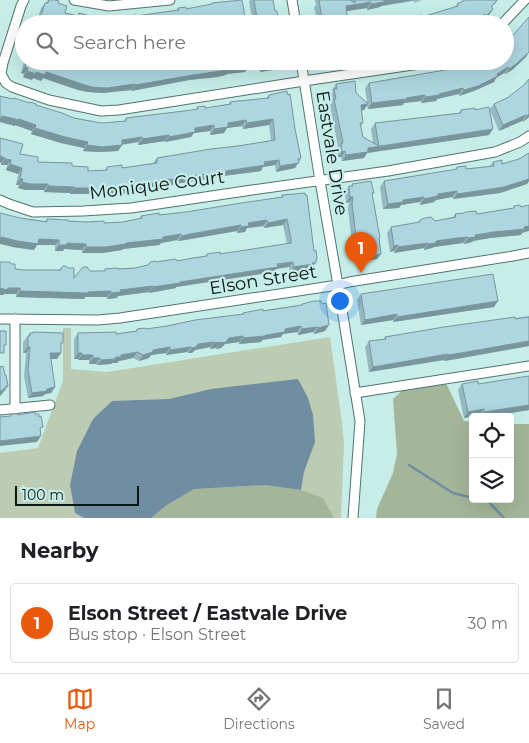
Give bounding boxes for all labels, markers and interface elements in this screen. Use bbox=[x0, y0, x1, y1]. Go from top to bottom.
search box bbox=[15, 15, 514, 70]
icon: search bbox=[33, 29, 61, 57]
text: Search here bbox=[73, 31, 186, 54]
street label: Eastvale Drive bbox=[311, 89, 353, 217]
street label: Monique Court bbox=[88, 166, 226, 204]
pin: 1 bbox=[345, 232, 377, 273]
street label: Elson Street bbox=[208, 261, 318, 299]
your location bbox=[327, 288, 353, 314]
map controls bbox=[469, 413, 514, 503]
button: locate bbox=[469, 413, 514, 458]
button: layers bbox=[469, 458, 514, 503]
scale bar bbox=[15, 483, 139, 506]
text: 100 m bbox=[22, 486, 64, 504]
text: Nearby bbox=[20, 538, 99, 563]
text: Elson Street / Eastvale Drive bbox=[68, 602, 347, 625]
text: 1 bbox=[34, 614, 40, 633]
text: 30 m bbox=[467, 614, 508, 633]
text: Bus stop · Elson Street bbox=[68, 625, 246, 644]
tab: Map bbox=[64, 685, 95, 733]
tab: Directions bbox=[223, 685, 295, 733]
tab: Saved bbox=[423, 685, 465, 733]

